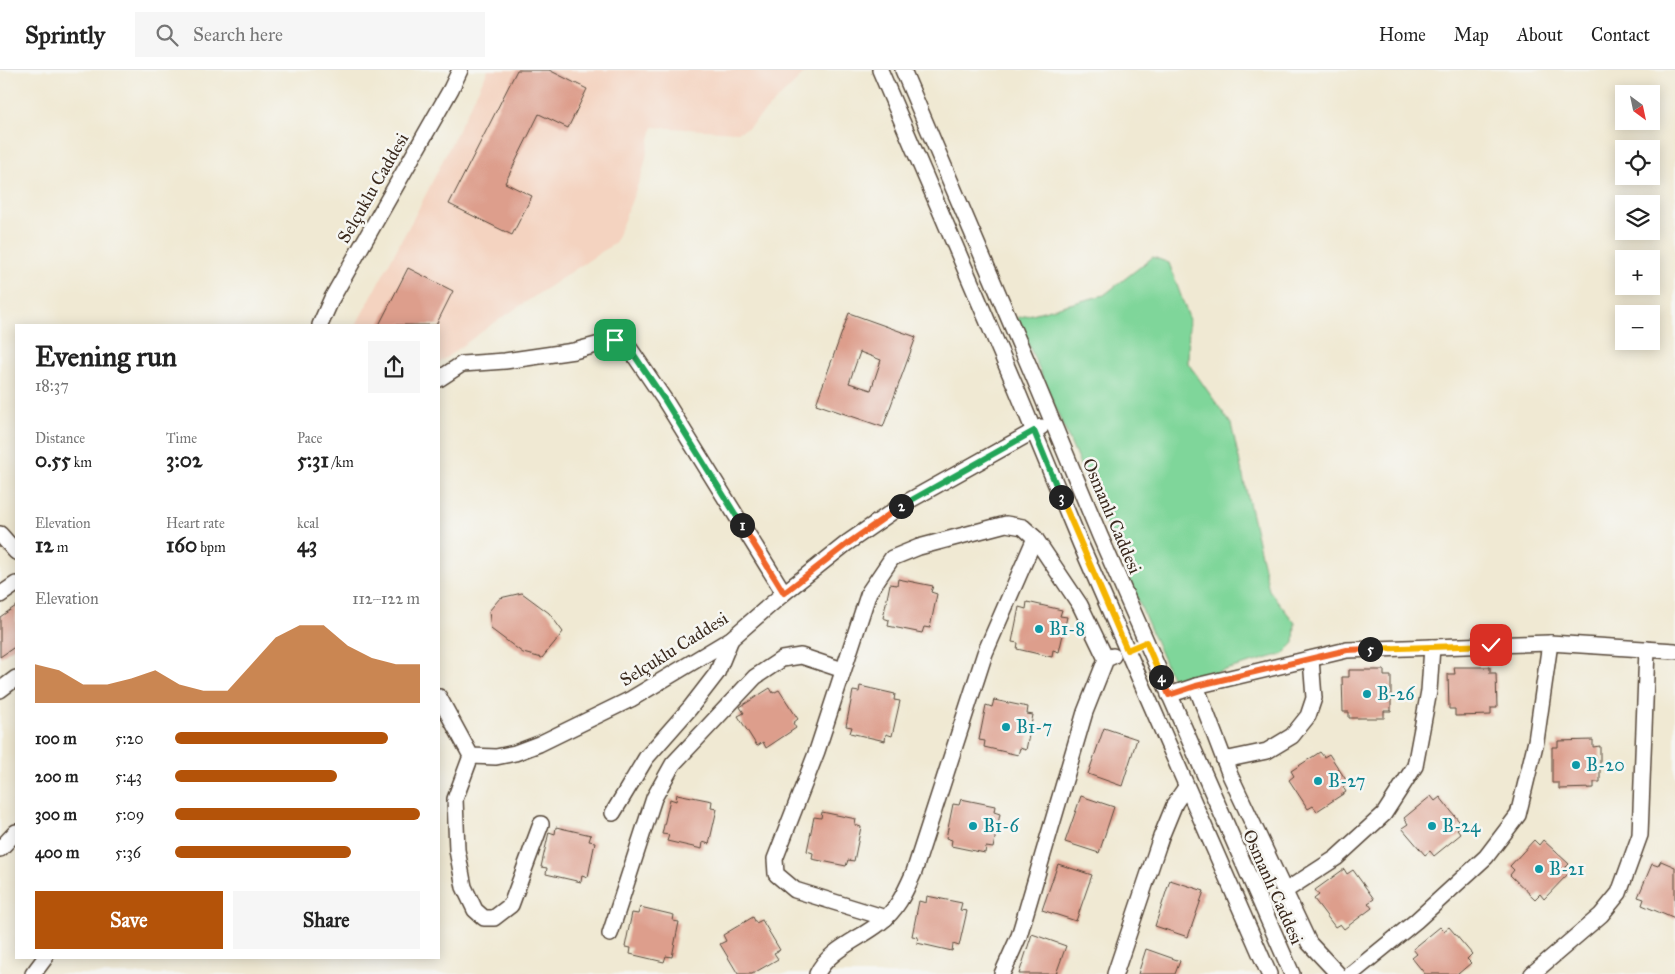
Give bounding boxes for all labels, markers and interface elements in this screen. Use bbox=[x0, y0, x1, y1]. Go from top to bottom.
search box bbox=[135, 12, 485, 57]
text: Sprintly bbox=[25, 20, 105, 50]
icon: search bbox=[153, 21, 181, 49]
text: Search here bbox=[193, 23, 283, 46]
text: Home bbox=[1379, 24, 1426, 46]
text: Map bbox=[1454, 24, 1489, 46]
text: About bbox=[1517, 24, 1563, 46]
text: Contact bbox=[1591, 24, 1650, 46]
north arrow bbox=[1615, 85, 1660, 130]
map controls bbox=[1615, 85, 1660, 350]
street label: Selçuklu Caddesi bbox=[333, 129, 413, 247]
button: locate bbox=[1615, 140, 1660, 185]
button: layers bbox=[1615, 195, 1660, 240]
button: + bbox=[1615, 250, 1660, 295]
button: − bbox=[1615, 305, 1660, 350]
pin bbox=[594, 319, 636, 361]
icon: arrive bbox=[601, 326, 629, 354]
text: Evening run bbox=[35, 339, 177, 374]
button: share bbox=[368, 341, 420, 393]
text: 18:37 bbox=[35, 376, 69, 395]
text: Distance bbox=[35, 430, 85, 447]
text: Time bbox=[166, 430, 197, 447]
text: Pace bbox=[297, 430, 322, 447]
text: 0.55 bbox=[35, 447, 71, 473]
text: 3:02 bbox=[166, 447, 202, 473]
text: 5:31 bbox=[297, 447, 329, 473]
text: km bbox=[71, 454, 92, 471]
text: /km bbox=[329, 454, 354, 471]
street label: Osmanlı Caddesi bbox=[1078, 455, 1146, 577]
pin: 3 bbox=[1048, 484, 1074, 510]
text: 3 bbox=[1059, 489, 1064, 506]
pin: 2 bbox=[888, 494, 914, 518]
text: 2 bbox=[898, 498, 905, 515]
pin: 1 bbox=[730, 512, 754, 538]
text: Elevation bbox=[35, 515, 91, 532]
text: Heart rate bbox=[166, 515, 225, 532]
text: kcal bbox=[297, 515, 319, 532]
text: 1 bbox=[740, 517, 745, 534]
text: 12 bbox=[35, 532, 54, 558]
text: 160 bbox=[166, 532, 197, 558]
text: 43 bbox=[297, 532, 317, 558]
text: m bbox=[54, 539, 68, 556]
text: bpm bbox=[197, 539, 226, 556]
text: Elevation bbox=[35, 589, 99, 608]
text: 112–122 m bbox=[352, 589, 420, 608]
street label: Selçuklu Caddesi bbox=[616, 607, 732, 691]
place label: B1-8 bbox=[1049, 618, 1085, 640]
marker: B1-8 bbox=[1033, 623, 1045, 635]
pin bbox=[1470, 624, 1512, 666]
icon: check bbox=[1477, 631, 1505, 659]
pin: 5 bbox=[1358, 636, 1382, 662]
text: 5 bbox=[1367, 641, 1374, 658]
pin: 4 bbox=[1148, 664, 1174, 690]
text: 4 bbox=[1158, 669, 1165, 686]
place label: B-26 bbox=[1377, 683, 1415, 705]
marker: B-26 bbox=[1361, 688, 1373, 700]
place label: B1-7 bbox=[1016, 716, 1052, 738]
marker: B1-7 bbox=[1000, 721, 1012, 733]
text: 100 m bbox=[35, 729, 77, 748]
text: 5:20 bbox=[115, 729, 144, 748]
place label: B-20 bbox=[1586, 754, 1625, 776]
marker: B-20 bbox=[1570, 759, 1582, 771]
text: 200 m bbox=[35, 767, 78, 786]
text: 5:43 bbox=[115, 767, 142, 786]
place label: B-27 bbox=[1328, 770, 1365, 792]
marker: B-27 bbox=[1312, 775, 1324, 787]
text: 300 m bbox=[35, 805, 77, 824]
text: 5:09 bbox=[115, 805, 144, 824]
place label: B1-6 bbox=[983, 815, 1019, 837]
place label: B-24 bbox=[1442, 815, 1481, 837]
marker: B1-6 bbox=[967, 820, 979, 832]
marker: B-24 bbox=[1426, 820, 1438, 832]
street label: Osmanlı Caddesi bbox=[1238, 826, 1308, 948]
text: 400 m bbox=[35, 843, 79, 862]
text: 5:36 bbox=[115, 843, 141, 862]
place label: B-21 bbox=[1549, 858, 1584, 880]
marker: B-21 bbox=[1533, 863, 1545, 875]
button: Save bbox=[35, 891, 223, 949]
button: Share bbox=[233, 891, 420, 949]

